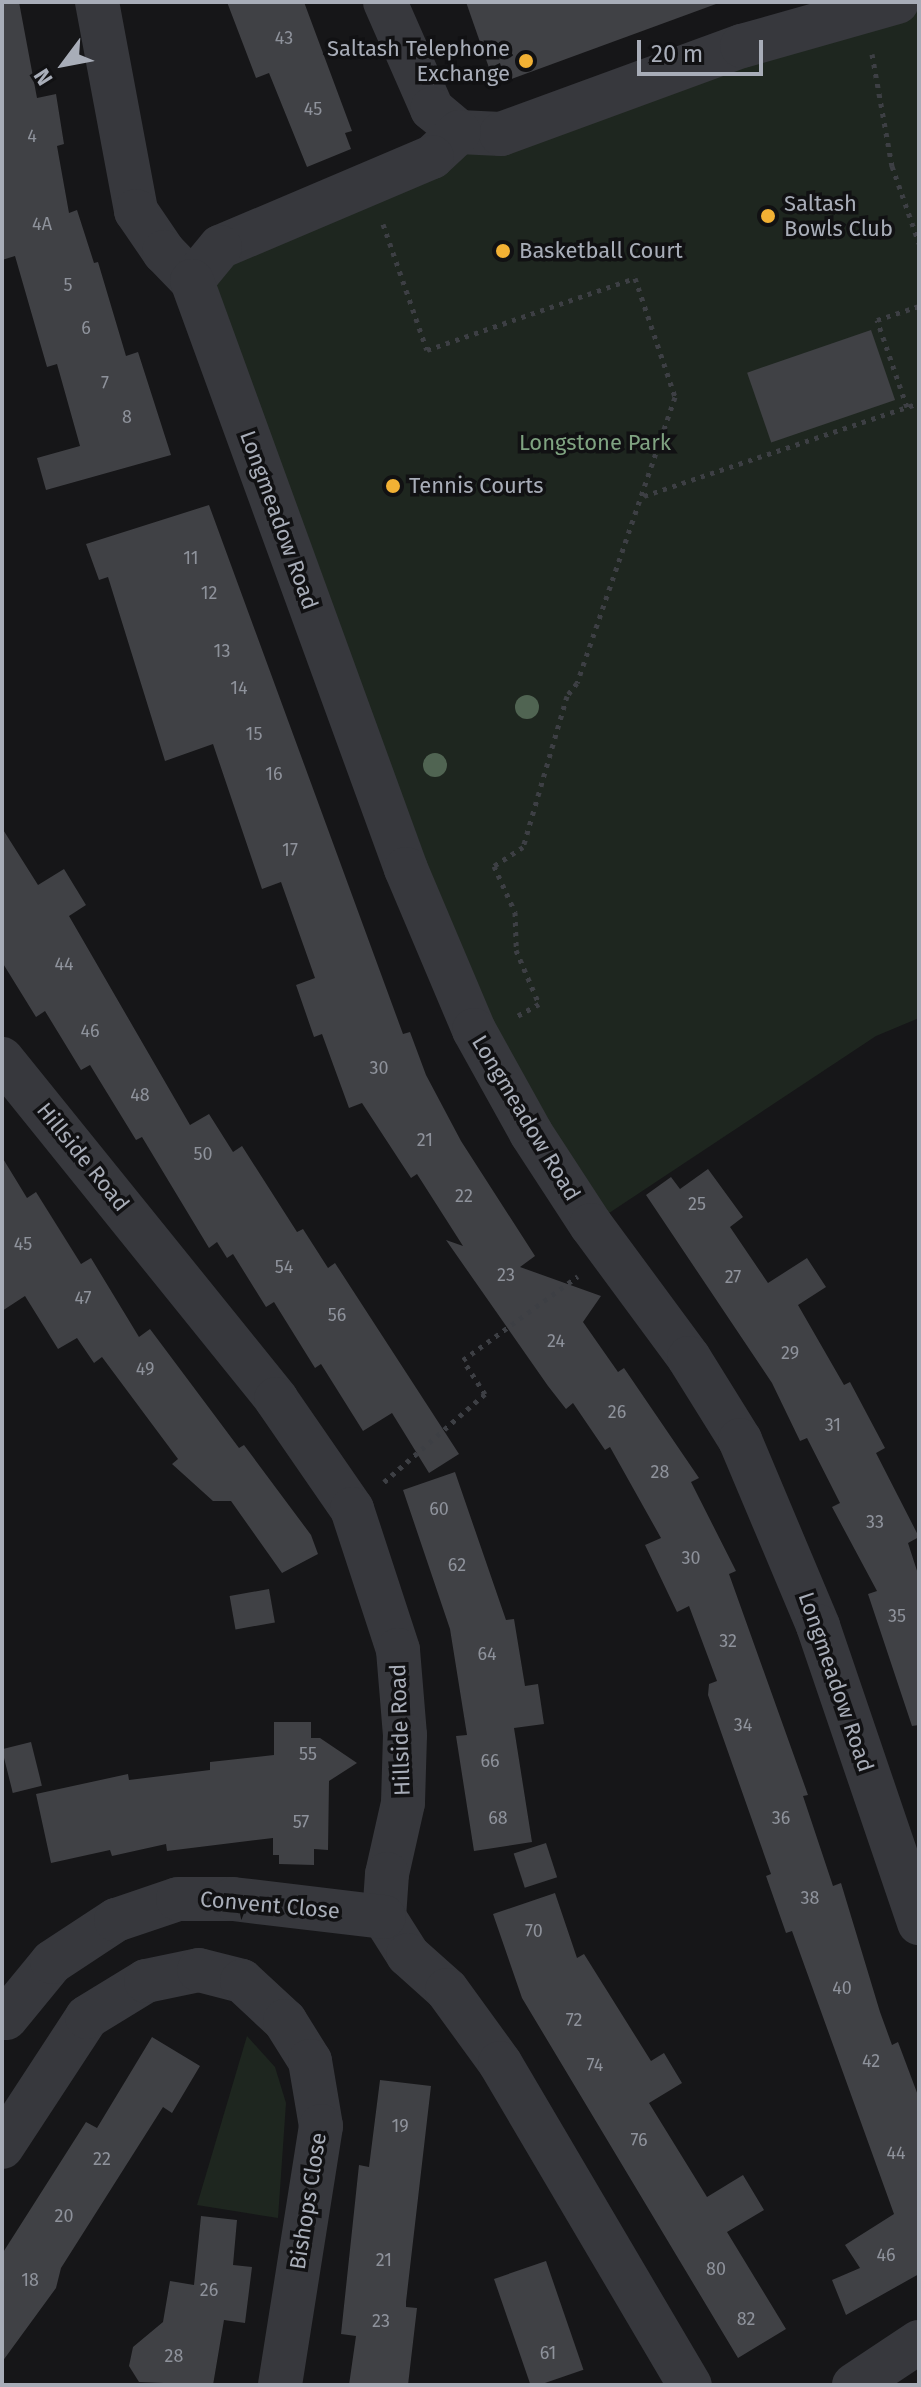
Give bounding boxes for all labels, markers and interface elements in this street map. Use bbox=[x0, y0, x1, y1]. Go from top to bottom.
north arrow bbox=[24, 24, 104, 104]
scale bar bbox=[641, 24, 767, 74]
house number: 43 bbox=[275, 27, 293, 49]
place label: Saltash Telephone Exchange bbox=[327, 35, 510, 86]
text: 20 m bbox=[651, 40, 703, 68]
marker: Saltash Telephone Exchange bbox=[517, 52, 535, 70]
text: N bbox=[28, 64, 59, 90]
house number: 45 bbox=[304, 98, 322, 120]
house number: 4 bbox=[27, 125, 37, 147]
place label: Saltash Bowls Club bbox=[784, 190, 893, 242]
marker: Saltash Bowls Club bbox=[759, 207, 777, 225]
house number: 4A bbox=[32, 213, 52, 235]
place label: Basketball Court bbox=[519, 238, 683, 264]
marker: Basketball Court bbox=[494, 242, 512, 260]
house number: 5 bbox=[63, 274, 73, 296]
house number: 6 bbox=[81, 317, 91, 339]
house number: 7 bbox=[101, 372, 109, 394]
house number: 8 bbox=[122, 406, 132, 428]
street label: Longmeadow Road bbox=[234, 427, 324, 613]
park label: Longstone Park bbox=[519, 430, 671, 456]
place label: Tennis Courts bbox=[409, 473, 543, 499]
marker: Tennis Courts bbox=[384, 477, 402, 495]
house number: 11 bbox=[183, 547, 199, 569]
house number: 12 bbox=[201, 582, 217, 604]
house number: 13 bbox=[214, 640, 230, 662]
house number: 14 bbox=[230, 677, 248, 699]
house number: 15 bbox=[246, 723, 262, 745]
house number: 16 bbox=[265, 763, 283, 785]
house number: 17 bbox=[282, 839, 298, 861]
house number: 44 bbox=[54, 953, 74, 975]
house number: 46 bbox=[80, 1020, 100, 1042]
street label: Longmeadow Road bbox=[466, 1030, 586, 1206]
house number: 30 bbox=[369, 1057, 389, 1079]
house number: 48 bbox=[130, 1084, 150, 1106]
street label: Hillside Road bbox=[31, 1097, 135, 1217]
house number: 21 bbox=[417, 1129, 433, 1151]
house number: 50 bbox=[193, 1143, 213, 1165]
house number: 22 bbox=[455, 1185, 473, 1207]
house number: 25 bbox=[688, 1193, 706, 1215]
house number: 45 bbox=[14, 1233, 32, 1255]
house number: 54 bbox=[275, 1256, 293, 1278]
house number: 23 bbox=[497, 1264, 515, 1286]
house number: 27 bbox=[725, 1266, 741, 1288]
house number: 47 bbox=[74, 1287, 92, 1309]
house number: 56 bbox=[328, 1304, 346, 1326]
house number: 24 bbox=[547, 1330, 565, 1352]
house number: 29 bbox=[781, 1342, 799, 1364]
house number: 49 bbox=[136, 1358, 154, 1380]
house number: 26 bbox=[608, 1401, 626, 1423]
house number: 31 bbox=[825, 1414, 841, 1436]
house number: 28 bbox=[651, 1461, 669, 1483]
house number: 60 bbox=[429, 1498, 449, 1520]
house number: 33 bbox=[866, 1511, 884, 1533]
house number: 30 bbox=[681, 1547, 701, 1569]
house number: 62 bbox=[448, 1554, 466, 1576]
street label: Longmeadow Road bbox=[793, 1589, 879, 1775]
house number: 35 bbox=[888, 1605, 906, 1627]
house number: 32 bbox=[719, 1630, 737, 1652]
house number: 64 bbox=[477, 1643, 497, 1665]
street label: Hillside Road bbox=[385, 1663, 415, 1797]
house number: 34 bbox=[734, 1714, 752, 1736]
house number: 55 bbox=[299, 1743, 317, 1765]
house number: 66 bbox=[480, 1750, 500, 1772]
house number: 68 bbox=[488, 1807, 508, 1829]
house number: 36 bbox=[772, 1807, 790, 1829]
house number: 57 bbox=[293, 1811, 309, 1833]
street label: Convent Close bbox=[199, 1886, 341, 1924]
house number: 38 bbox=[801, 1887, 819, 1909]
house number: 70 bbox=[525, 1920, 543, 1942]
house number: 40 bbox=[832, 1977, 852, 1999]
house number: 72 bbox=[566, 2009, 582, 2031]
house number: 42 bbox=[862, 2050, 880, 2072]
house number: 74 bbox=[587, 2054, 603, 2076]
house number: 19 bbox=[391, 2115, 409, 2137]
house number: 76 bbox=[630, 2129, 648, 2151]
street label: Bishops Close bbox=[284, 2131, 332, 2271]
house number: 44 bbox=[886, 2142, 906, 2164]
house number: 22 bbox=[93, 2148, 111, 2170]
house number: 20 bbox=[55, 2205, 73, 2227]
house number: 46 bbox=[876, 2244, 896, 2266]
house number: 21 bbox=[376, 2249, 392, 2271]
house number: 80 bbox=[706, 2258, 726, 2280]
house number: 18 bbox=[21, 2269, 39, 2291]
house number: 26 bbox=[200, 2279, 218, 2301]
house number: 82 bbox=[737, 2308, 755, 2330]
house number: 23 bbox=[372, 2310, 390, 2332]
house number: 61 bbox=[540, 2342, 556, 2364]
house number: 28 bbox=[165, 2345, 183, 2367]

